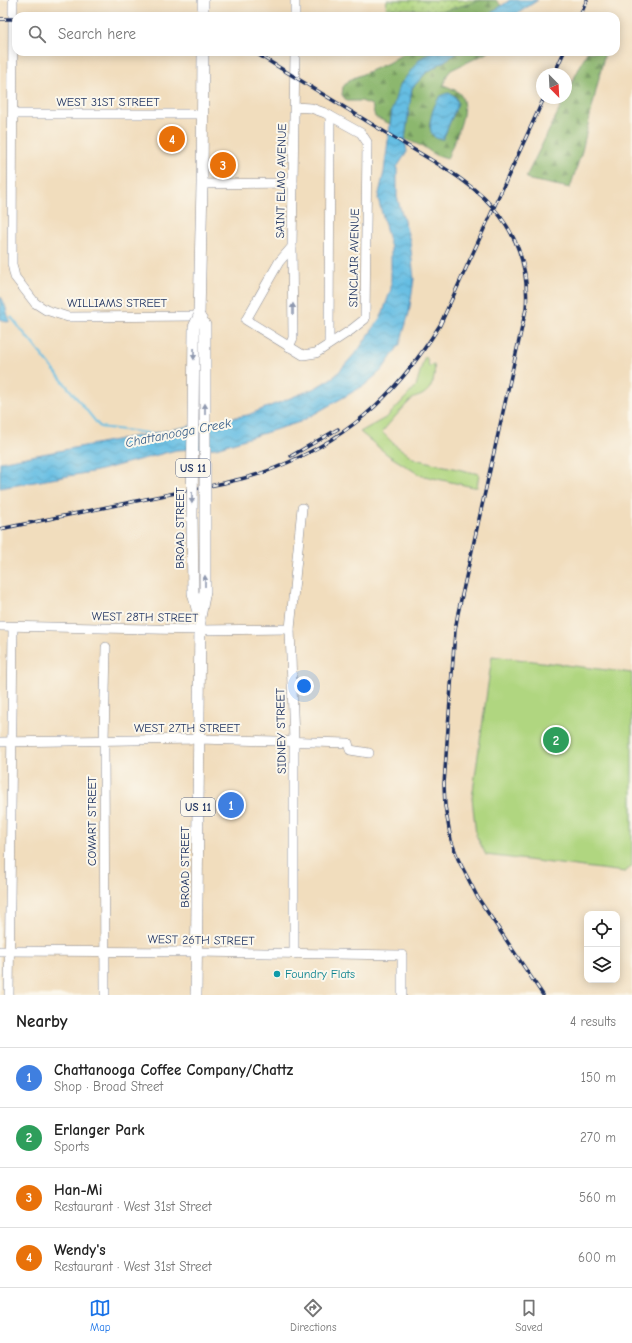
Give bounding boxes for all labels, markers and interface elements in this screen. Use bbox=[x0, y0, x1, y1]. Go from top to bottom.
search box bbox=[12, 12, 620, 56]
icon: search bbox=[26, 23, 48, 45]
text: Search here bbox=[58, 25, 136, 43]
north arrow bbox=[536, 68, 572, 104]
street label: WEST 31ST STREET bbox=[56, 95, 160, 109]
street label: SAINT ELMO AVENUE bbox=[273, 123, 289, 239]
pin: 4 bbox=[159, 124, 185, 154]
pin: 3 bbox=[210, 150, 236, 180]
street label: SINCLAIR AVENUE bbox=[346, 208, 362, 308]
street label: WILLIAMS STREET bbox=[67, 296, 168, 310]
one-way arrow bbox=[290, 302, 296, 315]
one-way arrow bbox=[191, 348, 197, 361]
one-way arrow bbox=[202, 402, 208, 415]
water label: Chattanooga Creek bbox=[124, 415, 233, 450]
road number: US 11 bbox=[176, 459, 210, 477]
street label: BROAD STREET bbox=[173, 486, 187, 569]
one-way arrow bbox=[189, 492, 195, 505]
one-way arrow bbox=[202, 574, 208, 587]
street label: WEST 28TH STREET bbox=[92, 609, 199, 625]
your location bbox=[294, 676, 314, 696]
street label: SIDNEY STREET bbox=[273, 687, 289, 774]
street label: WEST 27TH STREET bbox=[134, 721, 241, 735]
pin: 2 bbox=[543, 725, 569, 755]
street label: COWART STREET bbox=[85, 775, 99, 866]
pin: 1 bbox=[218, 790, 244, 820]
road number: US 11 bbox=[181, 798, 215, 816]
street label: BROAD STREET bbox=[178, 825, 192, 908]
map controls bbox=[584, 911, 620, 983]
button: locate bbox=[584, 911, 620, 947]
street label: WEST 26TH STREET bbox=[147, 932, 255, 948]
button: layers bbox=[584, 947, 620, 983]
place label: Foundry Flats bbox=[285, 967, 355, 981]
marker: Foundry Flats bbox=[272, 969, 282, 979]
text: Nearby bbox=[16, 1012, 67, 1031]
text: 4 results bbox=[570, 1014, 616, 1029]
text: Chattanooga Coffee Company/Chattz bbox=[54, 1061, 293, 1079]
text: 1 bbox=[26, 1070, 32, 1085]
text: 150 m bbox=[581, 1070, 616, 1085]
text: Shop · Broad Street bbox=[54, 1079, 163, 1094]
text: Erlanger Park bbox=[54, 1121, 144, 1139]
text: 2 bbox=[26, 1130, 32, 1145]
text: 270 m bbox=[580, 1130, 616, 1145]
text: Sports bbox=[54, 1139, 89, 1154]
text: Han-Mi bbox=[54, 1181, 102, 1199]
text: 3 bbox=[26, 1190, 32, 1205]
text: 560 m bbox=[579, 1190, 616, 1205]
text: Restaurant · West 31st Street bbox=[54, 1199, 212, 1214]
text: Wendy's bbox=[54, 1241, 106, 1259]
text: 4 bbox=[26, 1250, 32, 1265]
text: 600 m bbox=[578, 1250, 616, 1265]
text: Restaurant · West 31st Street bbox=[54, 1259, 212, 1274]
tab: Map bbox=[89, 1297, 111, 1334]
tab: Directions bbox=[290, 1297, 337, 1334]
tab: Saved bbox=[515, 1297, 543, 1334]

